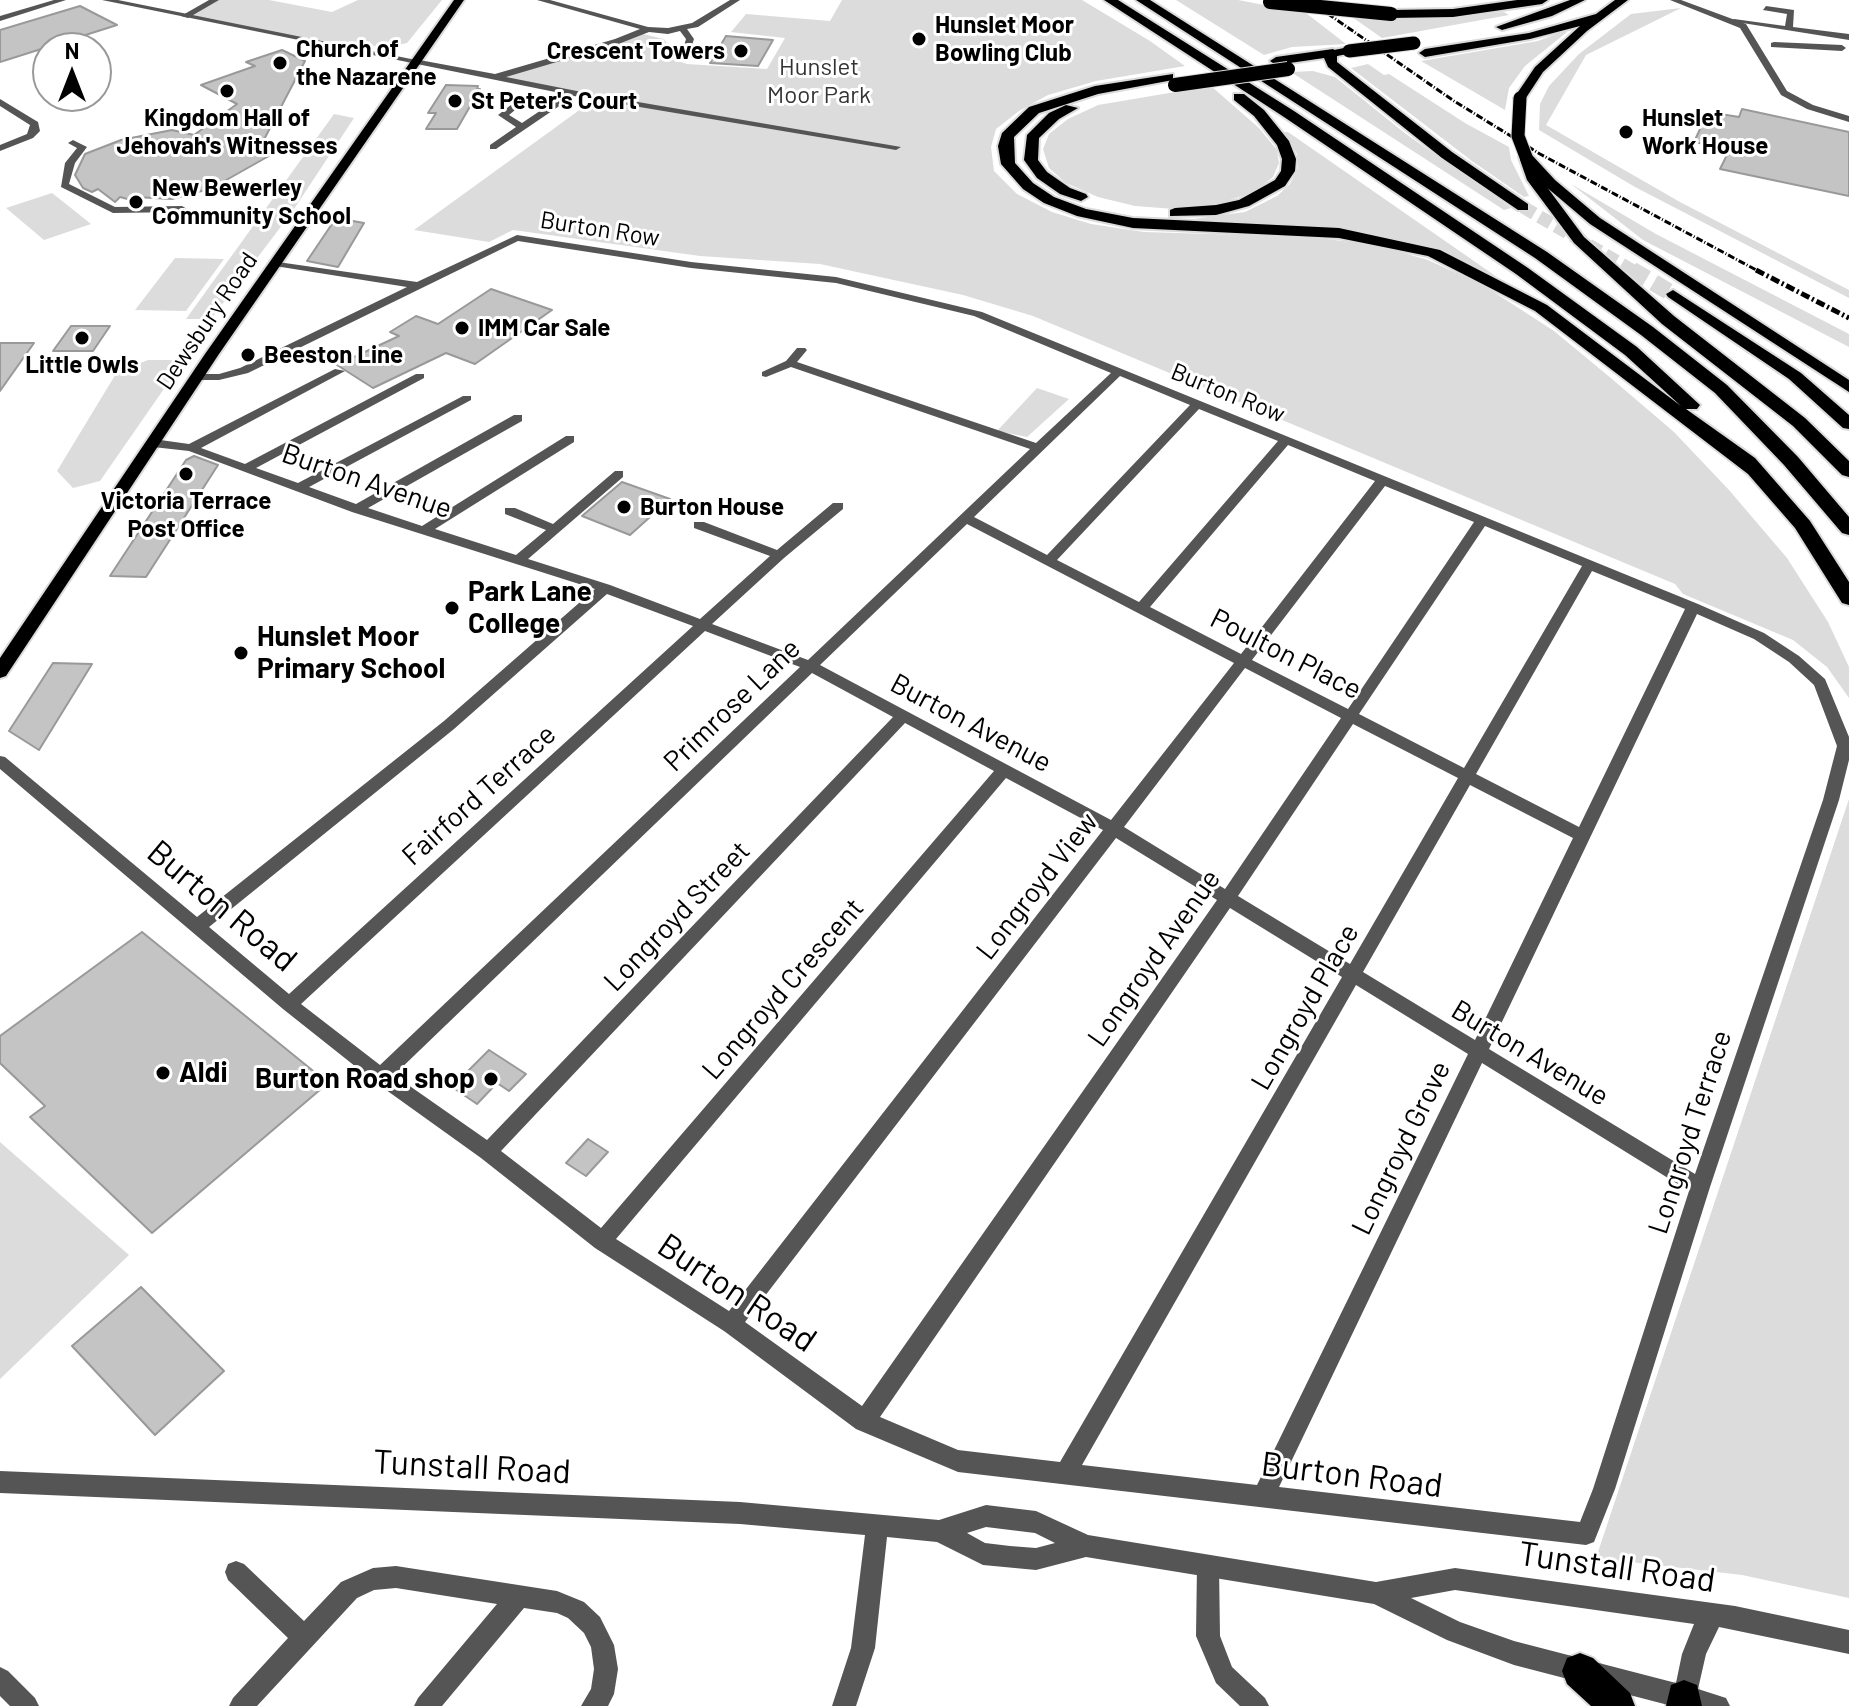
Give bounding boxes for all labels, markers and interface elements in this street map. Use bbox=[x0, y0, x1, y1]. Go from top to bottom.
place label: Hunslet Moor Bowling Club bbox=[935, 11, 1074, 67]
marker: Hunslet Moor Bowling Club bbox=[910, 30, 928, 48]
north arrow bbox=[32, 32, 112, 112]
place label: Church of the Nazarene bbox=[296, 35, 437, 91]
text: N bbox=[65, 37, 79, 63]
place label: Crescent Towers bbox=[547, 37, 725, 65]
marker: Crescent Towers bbox=[732, 42, 750, 60]
park label: Hunslet Moor Park bbox=[767, 53, 871, 109]
marker: Church of the Nazarene bbox=[271, 54, 289, 72]
marker: Kingdom Hall of Jehovah's Witnesses bbox=[218, 82, 236, 100]
place label: St Peter's Court bbox=[471, 87, 637, 115]
marker: St Peter's Court bbox=[446, 92, 464, 110]
place label: Kingdom Hall of Jehovah's Witnesses bbox=[117, 104, 337, 160]
place label: Hunslet Work House bbox=[1642, 104, 1768, 160]
marker: Hunslet Work House bbox=[1617, 123, 1635, 141]
place label: New Bewerley Community School bbox=[152, 174, 351, 230]
marker: New Bewerley Community School bbox=[127, 193, 145, 211]
street label: Burton Row bbox=[538, 205, 662, 253]
street label: Dewsbury Road bbox=[150, 247, 264, 395]
place label: IMM Car Sale bbox=[478, 314, 610, 342]
marker: IMM Car Sale bbox=[453, 319, 471, 337]
marker: Little Owls bbox=[73, 329, 91, 347]
place label: Beeston Line bbox=[264, 341, 403, 369]
marker: Beeston Line bbox=[239, 346, 257, 364]
place label: Little Owls bbox=[25, 351, 139, 379]
street label: Burton Row bbox=[1167, 357, 1289, 429]
street label: Burton Avenue bbox=[278, 436, 456, 526]
marker: Victoria Terrace Post Office bbox=[177, 465, 195, 483]
place label: Victoria Terrace Post Office bbox=[101, 487, 271, 543]
place label: Burton House bbox=[640, 493, 784, 521]
marker: Burton House bbox=[615, 498, 633, 516]
place label: Park Lane College bbox=[468, 575, 592, 641]
marker: Park Lane College bbox=[443, 599, 461, 617]
street label: Poulton Place bbox=[1205, 602, 1367, 706]
place label: Hunslet Moor Primary School bbox=[257, 620, 445, 686]
street label: Primrose Lane bbox=[657, 632, 807, 778]
marker: Hunslet Moor Primary School bbox=[232, 644, 250, 662]
street label: Burton Avenue bbox=[885, 667, 1057, 779]
street label: Fairford Terrace bbox=[395, 717, 563, 873]
street label: Longroyd View bbox=[969, 806, 1105, 966]
street label: Burton Road bbox=[139, 832, 305, 980]
street label: Longroyd Street bbox=[597, 834, 757, 998]
street label: Longroyd Avenue bbox=[1081, 863, 1227, 1053]
street label: Longroyd Crescent bbox=[695, 891, 871, 1087]
street label: Longroyd Place bbox=[1244, 918, 1366, 1096]
street label: Burton Avenue bbox=[1445, 993, 1615, 1113]
street label: Longroyd Terrace bbox=[1641, 1026, 1739, 1238]
place label: Aldi bbox=[179, 1056, 228, 1090]
street label: Longroyd Grove bbox=[1344, 1056, 1458, 1240]
place label: Burton Road shop bbox=[255, 1062, 475, 1096]
marker: Aldi bbox=[154, 1064, 172, 1082]
marker: Burton Road shop bbox=[482, 1070, 500, 1088]
street label: Burton Road bbox=[650, 1225, 824, 1361]
street label: Tunstall Road bbox=[372, 1441, 572, 1493]
street label: Burton Road bbox=[1259, 1444, 1445, 1506]
street label: Tunstall Road bbox=[1516, 1533, 1718, 1601]

